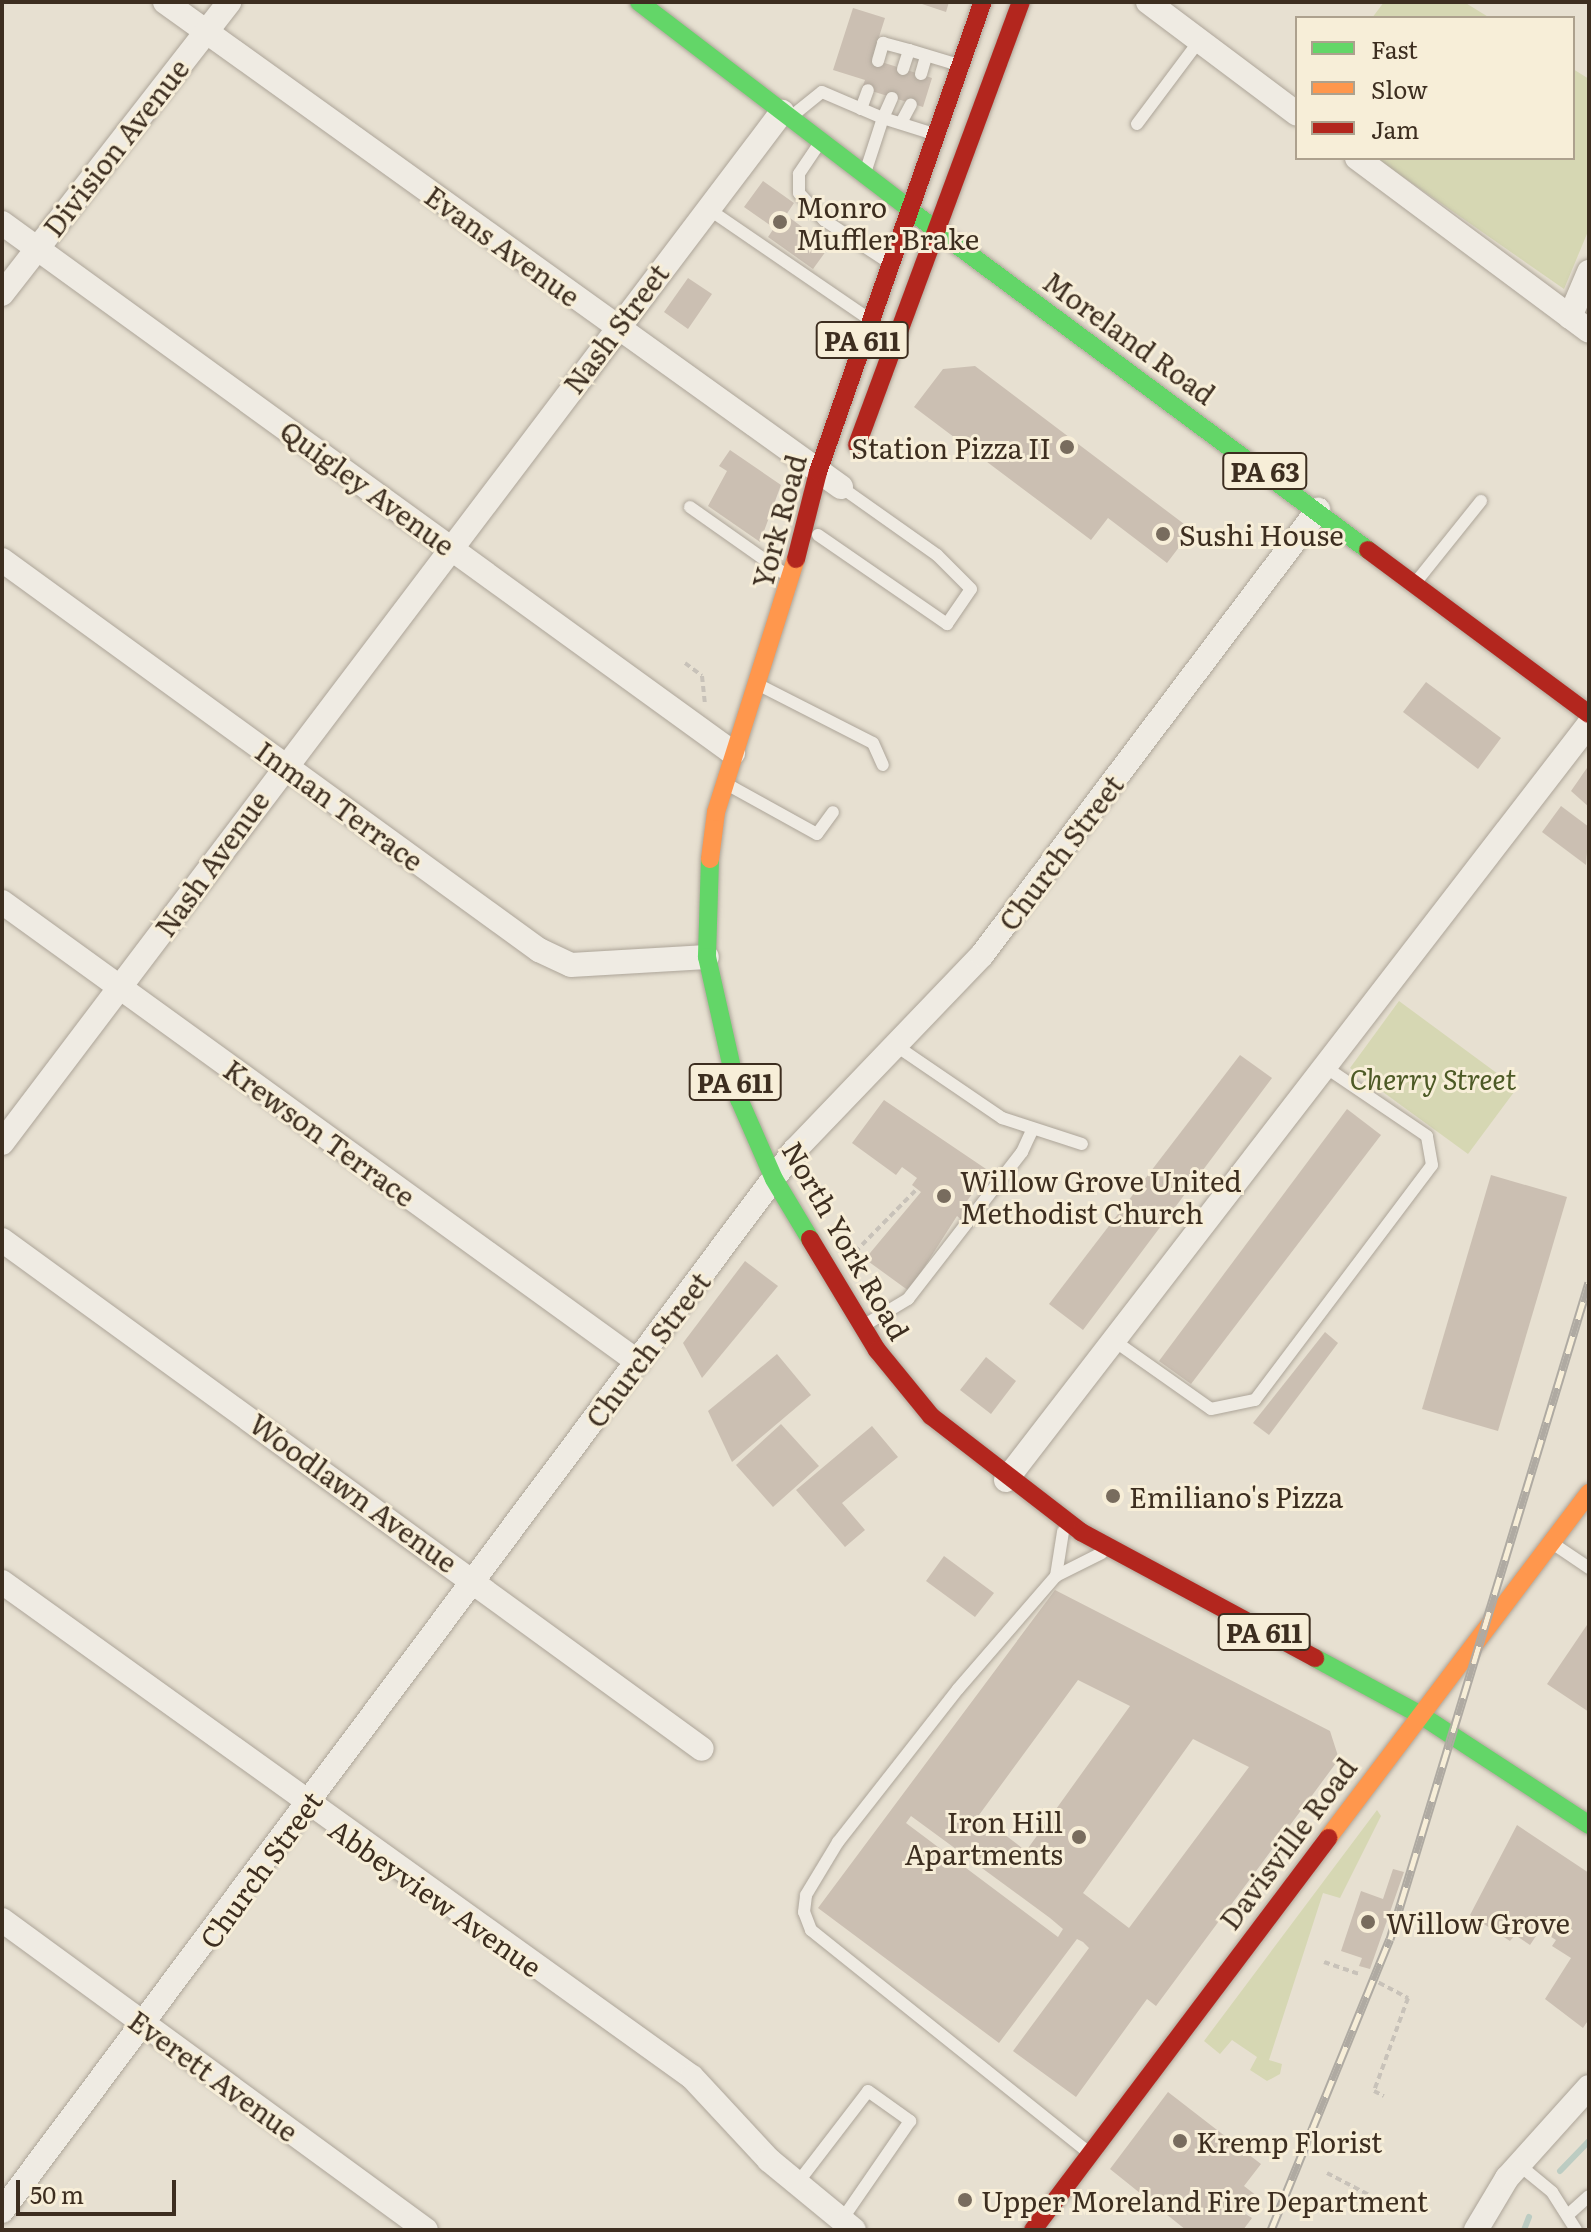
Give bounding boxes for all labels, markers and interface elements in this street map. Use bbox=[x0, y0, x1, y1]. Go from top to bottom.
legend bbox=[1295, 16, 1575, 160]
text: Fast bbox=[1371, 31, 1418, 66]
street label: Division Avenue bbox=[35, 51, 195, 243]
text: Slow bbox=[1371, 71, 1428, 106]
text: Jam bbox=[1371, 111, 1419, 146]
street label: Evans Avenue bbox=[419, 178, 587, 312]
place label: Monro Muffler Brake bbox=[796, 189, 979, 255]
marker: Monro Muffler Brake bbox=[771, 213, 789, 231]
street label: Nash Street bbox=[555, 257, 675, 399]
street label: Moreland Road bbox=[1038, 263, 1222, 411]
road number: PA 611 bbox=[814, 318, 910, 362]
street label: Quigley Avenue bbox=[274, 413, 462, 561]
place label: Station Pizza II bbox=[851, 430, 1051, 464]
marker: Station Pizza II bbox=[1058, 438, 1076, 456]
road number: PA 63 bbox=[1221, 449, 1309, 493]
street label: York Road bbox=[744, 451, 812, 591]
place label: Sushi House bbox=[1179, 517, 1344, 551]
marker: Sushi House bbox=[1154, 525, 1172, 543]
street label: Inman Terrace bbox=[250, 733, 430, 877]
street label: Church Street bbox=[991, 768, 1129, 936]
street label: Nash Avenue bbox=[147, 784, 275, 942]
street label: Krewson Terrace bbox=[218, 1051, 422, 1213]
road number: PA 611 bbox=[687, 1060, 783, 1104]
park label: Cherry Street bbox=[1349, 1061, 1517, 1095]
street label: North York Road bbox=[777, 1135, 917, 1345]
place label: Willow Grove United Methodist Church bbox=[960, 1163, 1242, 1229]
marker: Willow Grove United Methodist Church bbox=[935, 1187, 953, 1205]
street label: Church Street bbox=[578, 1265, 716, 1433]
street label: Woodlawn Avenue bbox=[244, 1406, 464, 1578]
place label: Emiliano's Pizza bbox=[1129, 1479, 1343, 1513]
marker: Emiliano's Pizza bbox=[1104, 1487, 1122, 1505]
road number: PA 611 bbox=[1216, 1610, 1312, 1654]
street label: Davisville Road bbox=[1212, 1751, 1362, 1935]
street label: Church Street bbox=[192, 1784, 328, 1954]
place label: Iron Hill Apartments bbox=[905, 1804, 1063, 1870]
street label: Abbeyview Avenue bbox=[323, 1811, 549, 1983]
marker: Iron Hill Apartments bbox=[1070, 1828, 1088, 1846]
place label: Willow Grove bbox=[1386, 1905, 1570, 1939]
marker: Willow Grove bbox=[1357, 1911, 1379, 1933]
street label: Everett Avenue bbox=[123, 2002, 305, 2148]
place label: Kremp Florist bbox=[1196, 2124, 1382, 2158]
marker: Kremp Florist bbox=[1171, 2132, 1189, 2150]
scale bar bbox=[20, 2164, 180, 2214]
text: 50 m bbox=[30, 2176, 84, 2211]
place label: Upper Moreland Fire Department bbox=[981, 2183, 1428, 2217]
marker: Upper Moreland Fire Department bbox=[956, 2191, 974, 2209]

